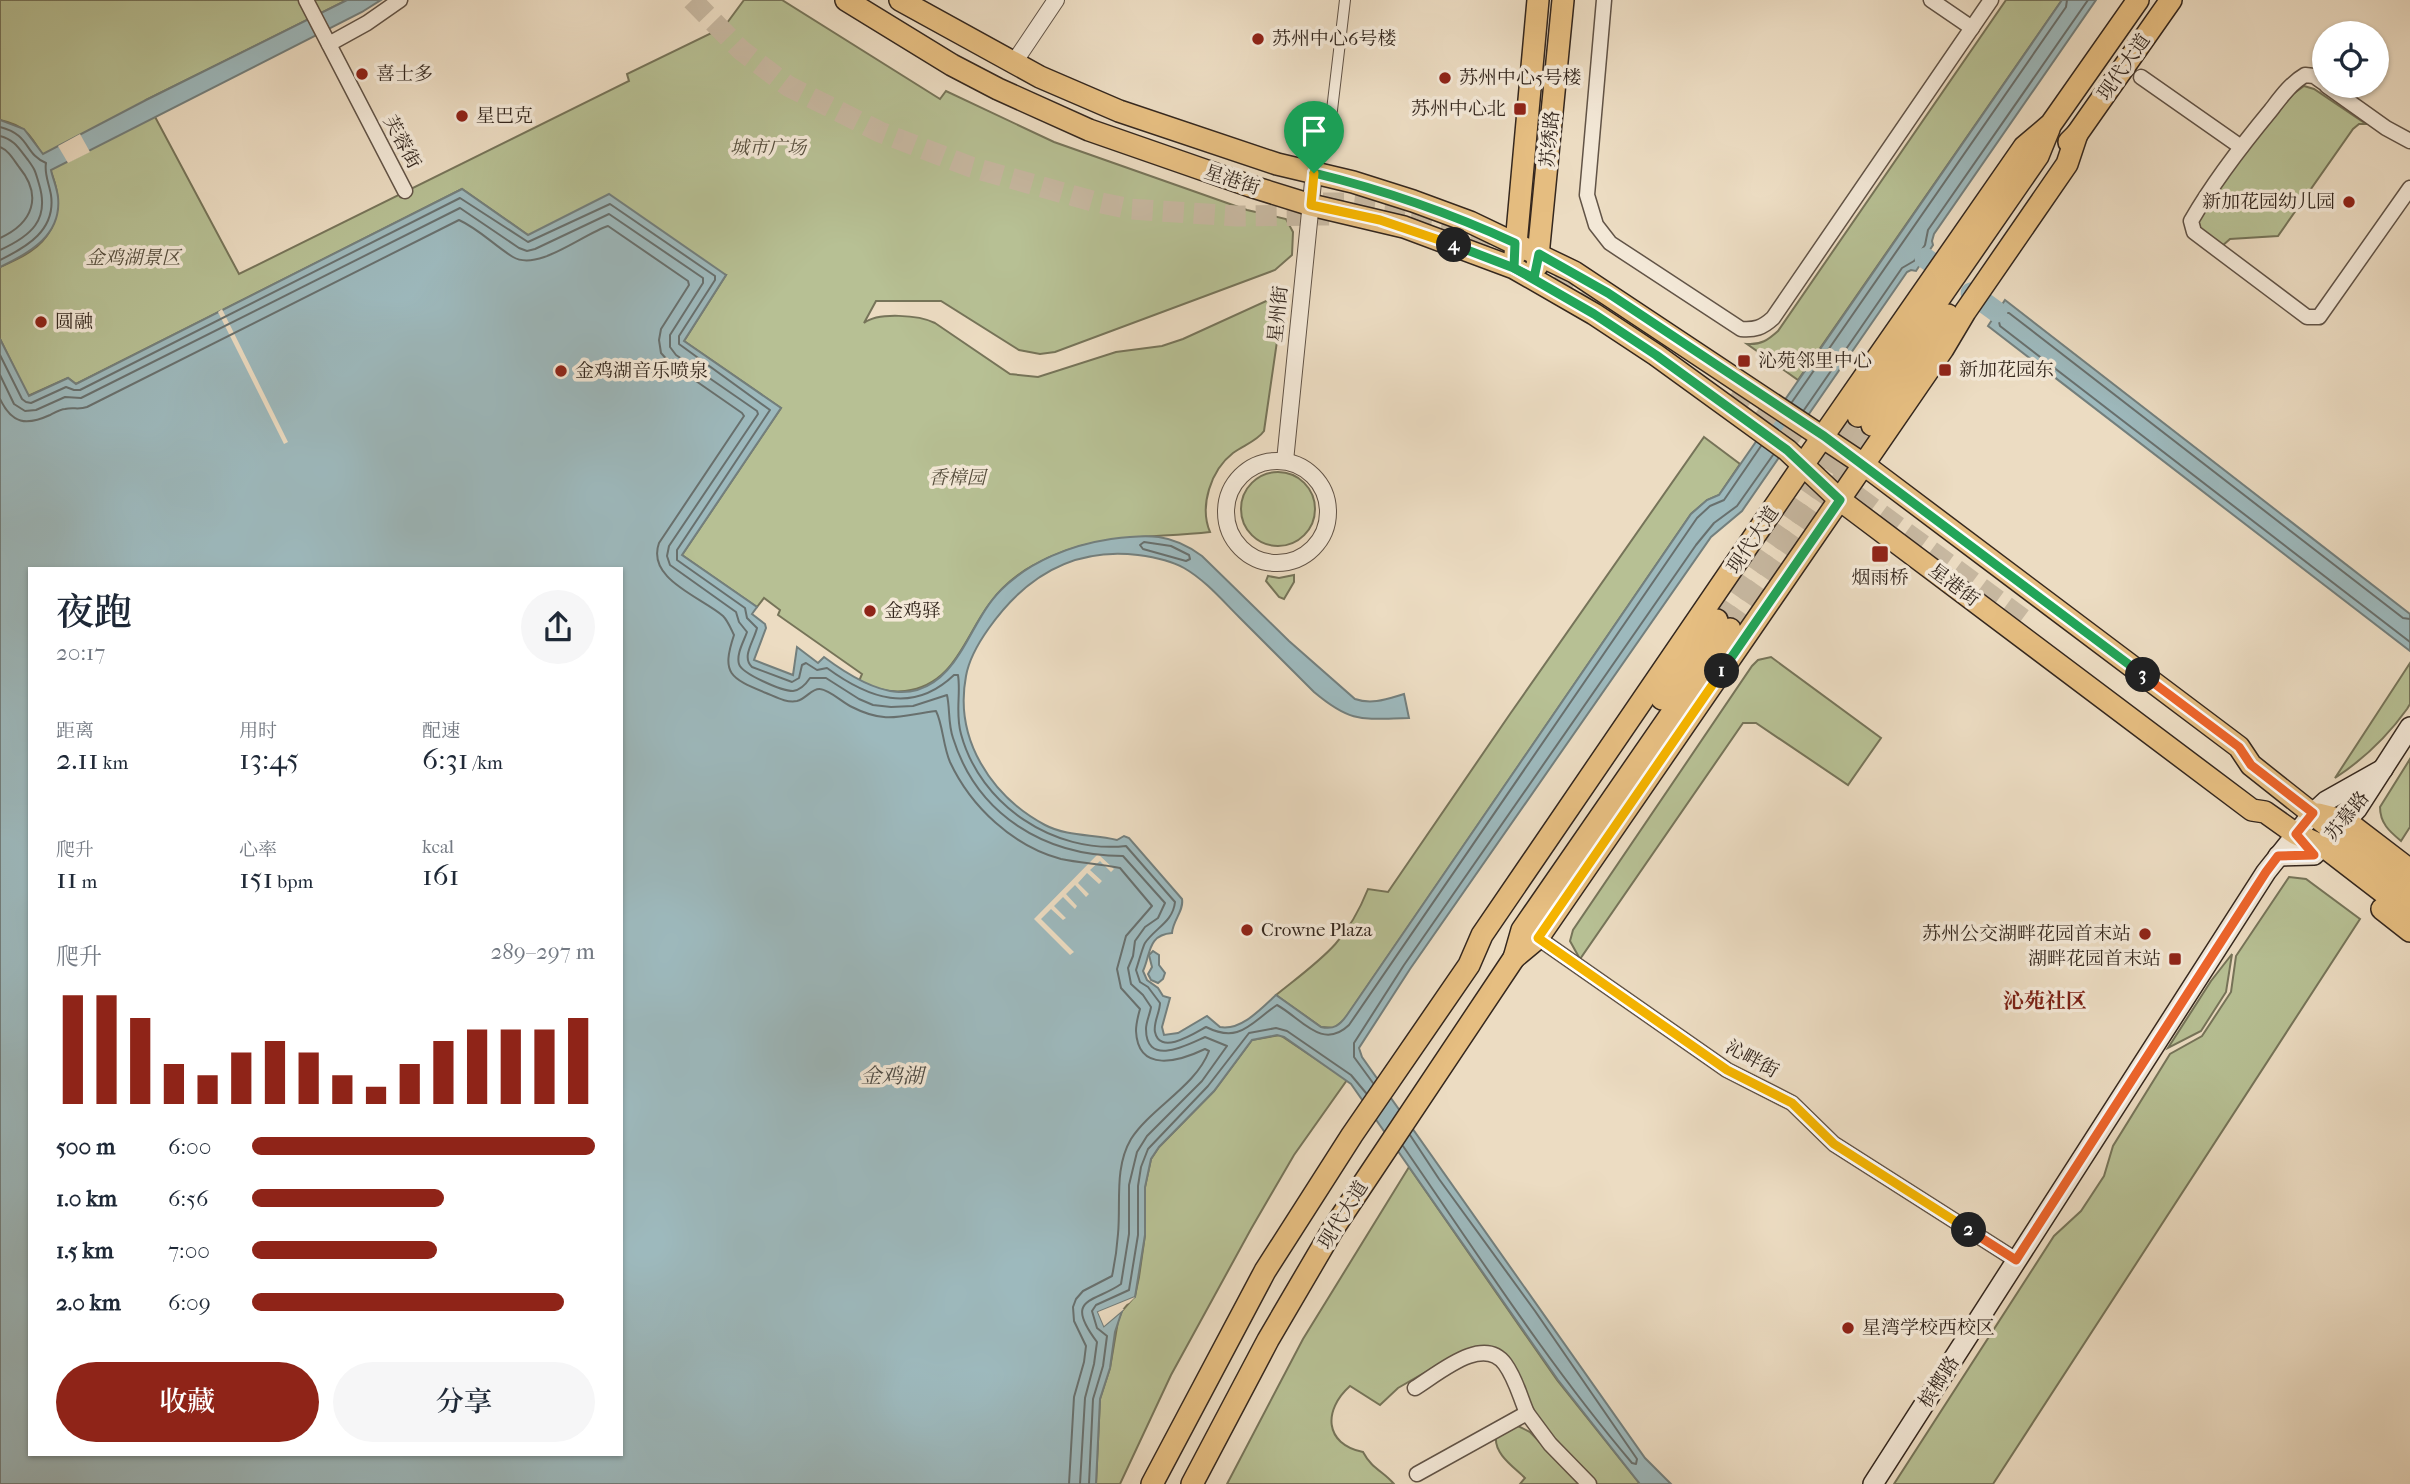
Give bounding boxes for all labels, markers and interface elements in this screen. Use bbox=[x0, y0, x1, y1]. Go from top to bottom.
map controls bbox=[2312, 21, 2389, 98]
button: locate bbox=[2312, 21, 2389, 98]
place label: 苏州中心6号楼 bbox=[1272, 28, 1396, 50]
street label: 现代大道 bbox=[2093, 30, 2155, 104]
marker: 苏州中心6号楼 bbox=[1250, 31, 1266, 47]
place label: 喜士多 bbox=[376, 63, 433, 85]
marker: 喜士多 bbox=[354, 66, 370, 82]
place label: 苏州中心5号楼 bbox=[1459, 67, 1581, 89]
marker: 苏州中心5号楼 bbox=[1437, 70, 1453, 86]
place label: 苏州中心北 bbox=[1411, 98, 1506, 120]
pin bbox=[1284, 101, 1344, 173]
marker: 苏州中心北 bbox=[1512, 101, 1528, 117]
place label: 星巴克 bbox=[476, 105, 533, 127]
marker: 星巴克 bbox=[454, 108, 470, 124]
street label: 苏绣路 bbox=[1537, 110, 1563, 168]
street label: 芙蓉街 bbox=[379, 112, 425, 172]
icon: arrive bbox=[1295, 112, 1333, 150]
park label: 城市广场 bbox=[730, 137, 808, 159]
street label: 星港街 bbox=[1201, 161, 1263, 199]
place label: 新加花园幼儿园 bbox=[2202, 191, 2335, 213]
marker: 新加花园幼儿园 bbox=[2341, 194, 2357, 210]
pin: 4 bbox=[1436, 228, 1472, 262]
text: 4 bbox=[1448, 233, 1459, 255]
park label: 金鸡湖景区 bbox=[85, 247, 183, 269]
street label: 星州街 bbox=[1264, 284, 1292, 344]
place label: 圆融 bbox=[55, 311, 93, 333]
marker: 圆融 bbox=[33, 314, 49, 330]
place label: 沁苑邻里中心 bbox=[1758, 350, 1872, 372]
marker: 沁苑邻里中心 bbox=[1736, 353, 1752, 369]
place label: 新加花园东 bbox=[1959, 359, 2054, 381]
place label: 金鸡湖音乐喷泉 bbox=[575, 360, 708, 382]
marker: 新加花园东 bbox=[1937, 362, 1953, 378]
marker: 金鸡湖音乐喷泉 bbox=[553, 363, 569, 379]
park label: 香樟园 bbox=[928, 467, 988, 489]
street label: 现代大道 bbox=[1723, 502, 1783, 578]
marker: 烟雨桥 bbox=[1870, 544, 1890, 564]
street label: 星港街 bbox=[1925, 559, 1983, 611]
place label: 烟雨桥 bbox=[1851, 567, 1909, 589]
text: 夜跑 bbox=[56, 590, 132, 635]
button: share bbox=[521, 590, 595, 664]
place label: 金鸡驿 bbox=[884, 600, 941, 622]
marker: 金鸡驿 bbox=[862, 603, 878, 619]
text: 20:17 bbox=[56, 639, 105, 666]
pin: 1 bbox=[1704, 654, 1740, 688]
pin: 3 bbox=[2126, 658, 2160, 692]
text: 1 bbox=[1718, 659, 1725, 681]
text: 3 bbox=[2139, 663, 2146, 685]
text: 距离 bbox=[56, 720, 94, 742]
text: 用时 bbox=[239, 720, 277, 742]
text: 配速 bbox=[422, 720, 460, 742]
text: 2.11 bbox=[56, 742, 99, 777]
text: 13:45 bbox=[239, 742, 299, 777]
text: 6:31 bbox=[422, 742, 469, 777]
text: km bbox=[99, 752, 128, 774]
text: /km bbox=[469, 752, 503, 774]
street label: 苏慕路 bbox=[2321, 787, 2373, 845]
text: kcal bbox=[422, 836, 454, 858]
text: 爬升 bbox=[56, 839, 94, 861]
text: 心率 bbox=[239, 839, 277, 861]
text: 161 bbox=[422, 858, 459, 893]
text: 11 bbox=[56, 861, 77, 896]
text: 151 bbox=[239, 861, 273, 896]
text: m bbox=[77, 871, 97, 893]
text: bpm bbox=[273, 871, 313, 893]
place label: Crowne Plaza bbox=[1261, 919, 1372, 941]
marker: Crowne Plaza bbox=[1239, 922, 1255, 938]
place label: 苏州公交湖畔花园首末站 bbox=[1922, 923, 2131, 945]
marker: 苏州公交湖畔花园首末站 bbox=[2137, 926, 2153, 942]
text: 289–297 m bbox=[490, 938, 595, 965]
text: 爬升 bbox=[56, 943, 102, 970]
place label: 湖畔花园首末站 bbox=[2028, 948, 2161, 970]
marker: 湖畔花园首末站 bbox=[2167, 951, 2183, 967]
district label: 沁苑社区 bbox=[2003, 989, 2087, 1013]
street label: 沁畔街 bbox=[1722, 1036, 1782, 1082]
water label: 金鸡湖 bbox=[861, 1064, 927, 1088]
text: 500 m bbox=[56, 1133, 115, 1160]
text: 6:00 bbox=[168, 1133, 211, 1160]
street label: 现代大道 bbox=[1314, 1177, 1372, 1253]
text: 1.0 km bbox=[56, 1185, 117, 1212]
text: 6:56 bbox=[168, 1185, 208, 1212]
pin: 2 bbox=[1952, 1212, 1986, 1248]
text: 2 bbox=[1964, 1218, 1973, 1240]
text: 1.5 km bbox=[56, 1237, 114, 1264]
text: 7:00 bbox=[168, 1237, 210, 1264]
text: 2.0 km bbox=[56, 1289, 121, 1316]
text: 6:09 bbox=[168, 1289, 211, 1316]
place label: 星湾学校西校区 bbox=[1862, 1317, 1995, 1339]
marker: 星湾学校西校区 bbox=[1840, 1320, 1856, 1336]
street label: 槟榔路 bbox=[1914, 1352, 1964, 1412]
button: 收藏 bbox=[56, 1362, 319, 1442]
button: 分享 bbox=[333, 1362, 595, 1442]

